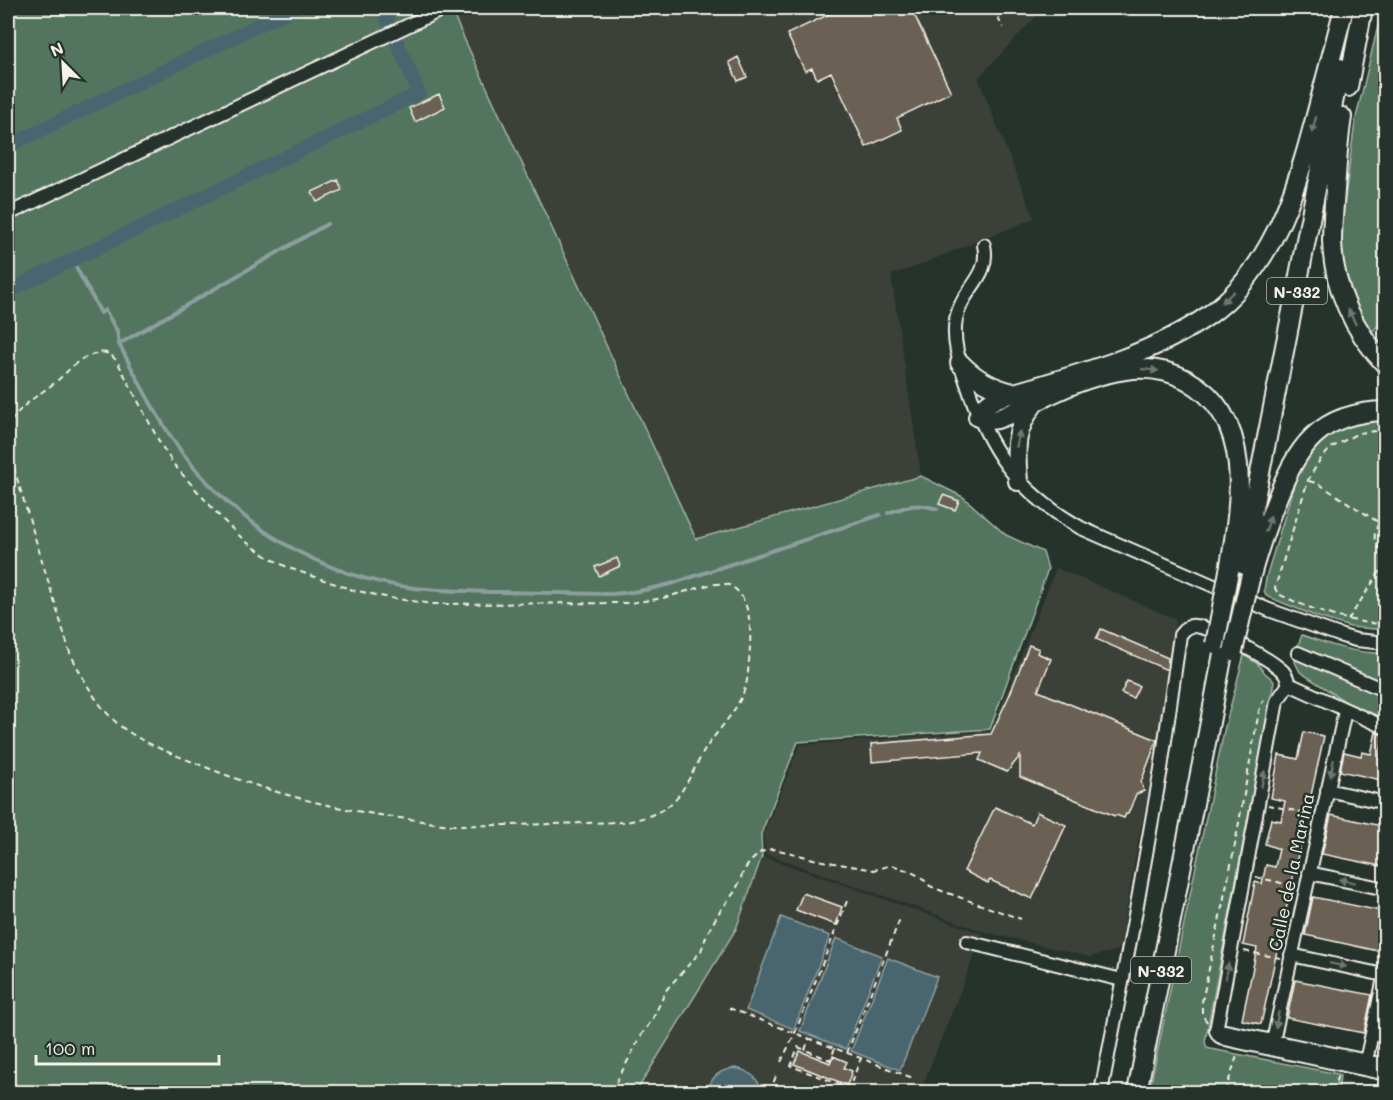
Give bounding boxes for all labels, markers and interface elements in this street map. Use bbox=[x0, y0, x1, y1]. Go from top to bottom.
north arrow bbox=[33, 33, 93, 93]
text: N bbox=[47, 37, 67, 61]
one-way arrow bbox=[1308, 116, 1318, 134]
road number: N-332 bbox=[1267, 278, 1327, 304]
one-way arrow bbox=[1221, 290, 1235, 304]
one-way arrow bbox=[1347, 309, 1356, 326]
one-way arrow bbox=[1141, 365, 1160, 375]
one-way arrow bbox=[1014, 430, 1023, 449]
one-way arrow bbox=[1263, 515, 1273, 533]
one-way arrow bbox=[1327, 758, 1336, 777]
one-way arrow bbox=[1258, 770, 1267, 789]
street label: Calle de la Marina bbox=[1263, 791, 1319, 953]
one-way arrow bbox=[1338, 876, 1357, 886]
road number: N-332 bbox=[1131, 957, 1191, 983]
one-way arrow bbox=[1223, 961, 1232, 980]
one-way arrow bbox=[1329, 961, 1348, 970]
one-way arrow bbox=[1272, 1011, 1282, 1029]
scale bar bbox=[36, 1028, 219, 1066]
text: 100 m bbox=[45, 1036, 95, 1060]

